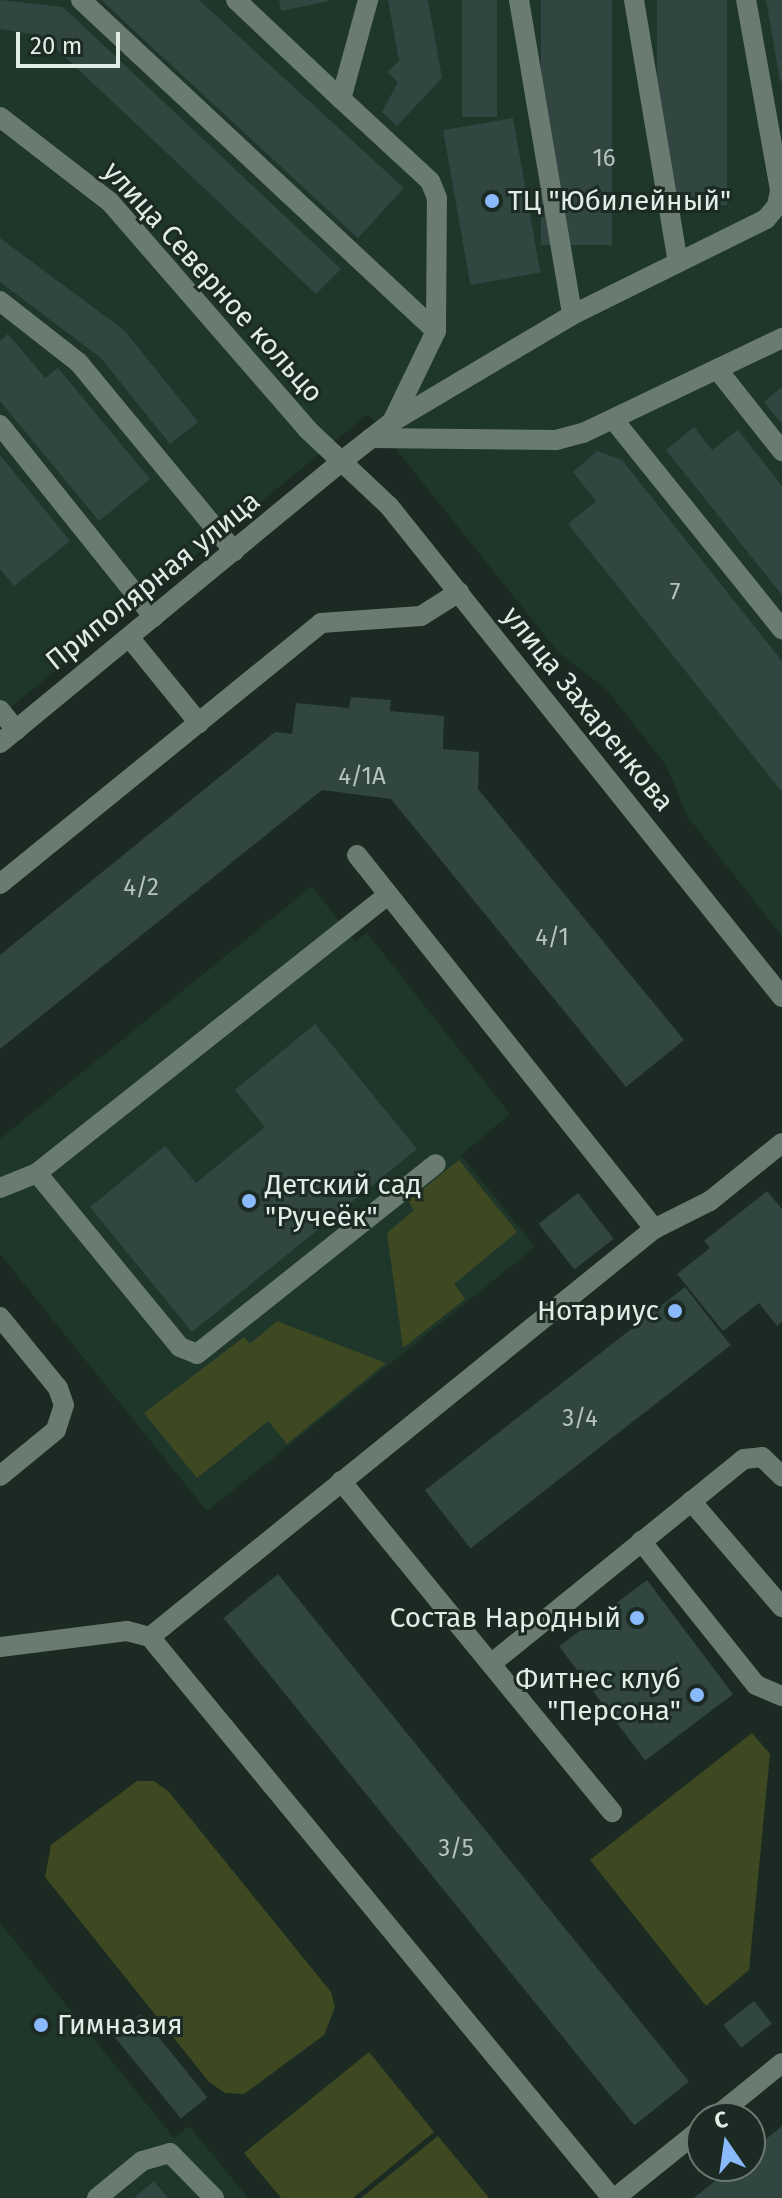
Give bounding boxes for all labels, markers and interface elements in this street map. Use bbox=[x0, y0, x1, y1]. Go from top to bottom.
scale bar bbox=[20, 16, 124, 66]
text: 20 m bbox=[30, 32, 82, 60]
house number: 16 bbox=[592, 145, 616, 173]
street label: улица Северное кольцо bbox=[96, 155, 330, 409]
place label: ТЦ "Юбилейный" bbox=[508, 184, 731, 218]
marker: ТЦ "Юбилейный" bbox=[483, 192, 501, 210]
street label: Приполярная улица bbox=[39, 484, 267, 678]
house number: 7 bbox=[670, 579, 680, 607]
street label: улица Захаренкова bbox=[495, 600, 681, 818]
house number: 4/1А bbox=[338, 763, 386, 791]
house number: 4/2 bbox=[123, 874, 159, 902]
house number: 4/1 bbox=[535, 924, 569, 952]
place label: Детский сад "Ручеёк" bbox=[265, 1168, 421, 1234]
marker: Детский сад "Ручеёк" bbox=[240, 1192, 258, 1210]
place label: Нотариус bbox=[537, 1294, 659, 1328]
marker: Нотариус bbox=[666, 1302, 684, 1320]
house number: 3/4 bbox=[562, 1405, 598, 1433]
place label: Состав Народный bbox=[390, 1601, 621, 1635]
marker: Состав Народный bbox=[628, 1609, 646, 1627]
place label: Фитнес клуб "Персона" bbox=[515, 1662, 681, 1728]
marker: Фитнес клуб "Персона" bbox=[688, 1686, 706, 1704]
house number: 3/5 bbox=[438, 1835, 474, 1863]
place label: Гимназия bbox=[57, 2008, 183, 2042]
marker: Гимназия bbox=[32, 2016, 50, 2034]
north arrow bbox=[686, 2102, 766, 2182]
text: С bbox=[712, 2105, 730, 2135]

